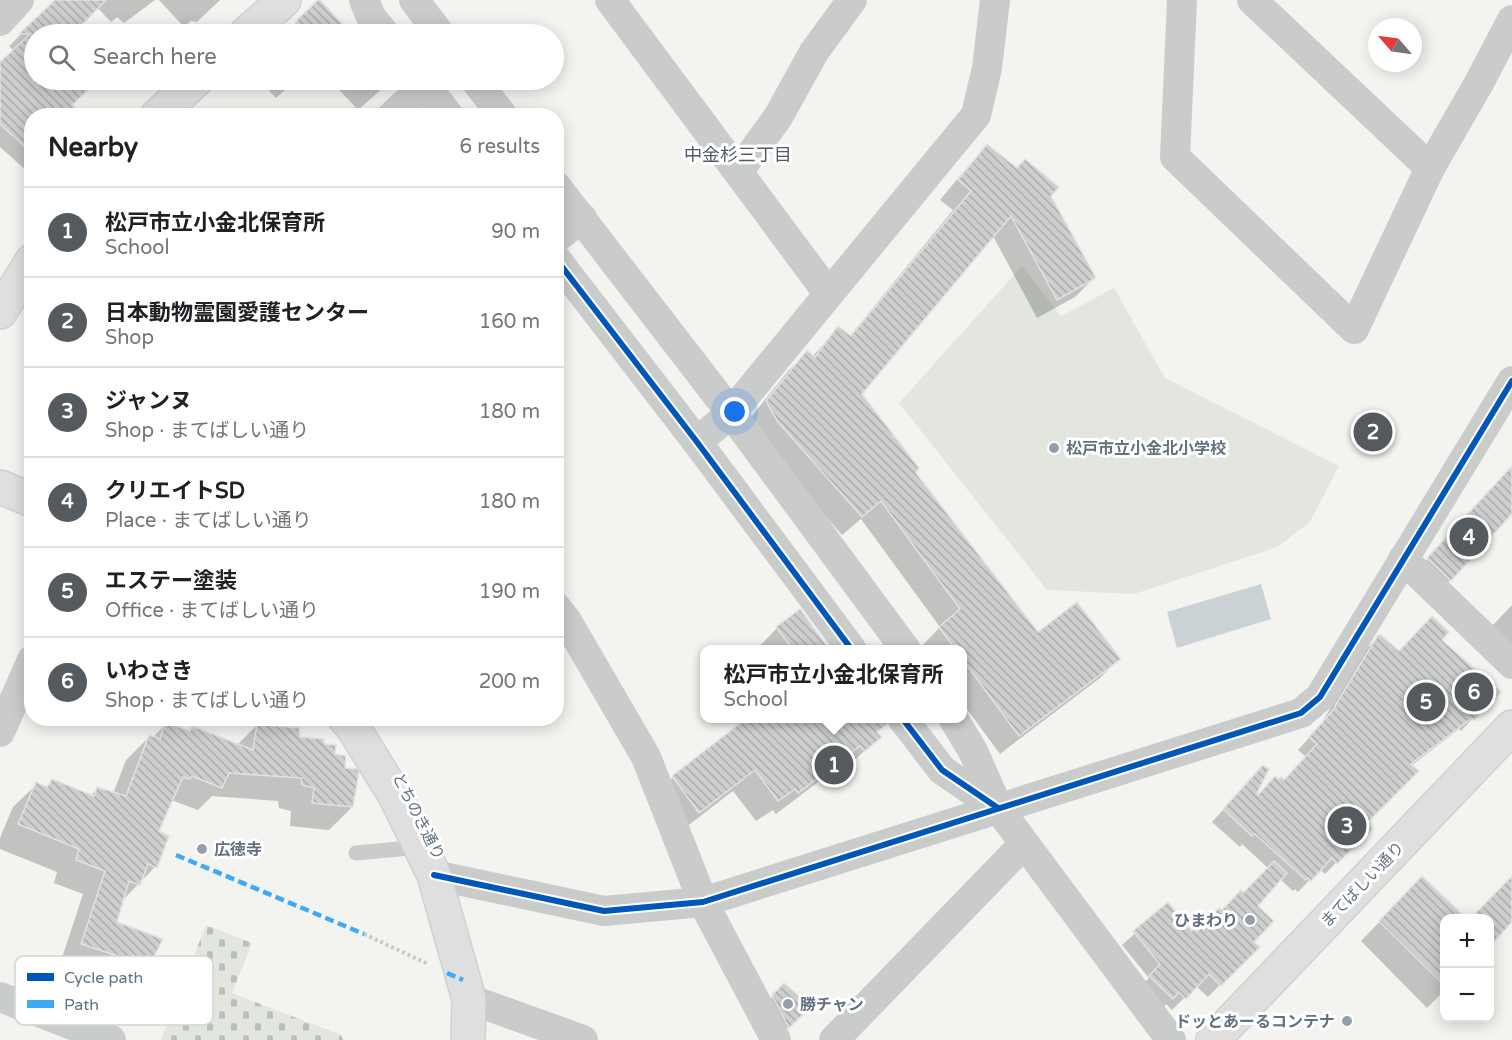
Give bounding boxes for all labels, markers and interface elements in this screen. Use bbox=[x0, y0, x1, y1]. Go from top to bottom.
north arrow bbox=[1368, 18, 1422, 72]
search box bbox=[24, 24, 564, 90]
icon: search bbox=[45, 41, 78, 74]
text: Search here bbox=[93, 44, 217, 70]
text: Nearby bbox=[48, 132, 138, 163]
text: 6 results bbox=[460, 135, 540, 159]
district label: 中金杉三丁目 bbox=[684, 144, 792, 166]
text: 松戸市立小金北保育所 bbox=[105, 210, 325, 236]
text: 1 bbox=[61, 220, 74, 244]
text: 90 m bbox=[491, 220, 540, 244]
text: School bbox=[105, 236, 169, 260]
text: 日本動物霊園愛護センター bbox=[105, 300, 369, 326]
text: 2 bbox=[61, 310, 74, 334]
text: 160 m bbox=[479, 310, 540, 334]
text: Shop bbox=[105, 326, 154, 350]
text: ジャンヌ bbox=[105, 388, 192, 414]
your location bbox=[720, 397, 749, 426]
text: 3 bbox=[61, 400, 74, 424]
text: 180 m bbox=[479, 400, 540, 424]
pin: 2 bbox=[1354, 410, 1392, 454]
text: Shop · まてばしい通り bbox=[105, 419, 309, 443]
place label: 松戸市立小金北小学校 bbox=[1066, 439, 1226, 459]
marker: 松戸市立小金北小学校 bbox=[1047, 441, 1061, 455]
text: クリエイトSD bbox=[105, 478, 245, 504]
text: 4 bbox=[61, 490, 74, 514]
text: 180 m bbox=[479, 490, 540, 514]
text: Place · まてばしい通り bbox=[105, 509, 312, 533]
pin: 4 bbox=[1450, 514, 1488, 560]
text: エステー塗装 bbox=[105, 568, 237, 594]
text: 5 bbox=[61, 580, 74, 604]
text: 190 m bbox=[479, 580, 540, 604]
text: Office · まてばしい通り bbox=[105, 599, 319, 623]
popup bbox=[700, 645, 967, 723]
text: いわさき bbox=[105, 658, 193, 684]
text: 松戸市立小金北保育所 bbox=[723, 662, 944, 688]
text: 6 bbox=[61, 670, 74, 694]
text: 200 m bbox=[479, 670, 540, 694]
pin: 6 bbox=[1454, 670, 1494, 714]
pin: 5 bbox=[1406, 680, 1446, 724]
text: School bbox=[723, 688, 788, 712]
text: Shop · まてばしい通り bbox=[105, 689, 309, 713]
pin: 1 bbox=[814, 742, 854, 788]
street label: とちのき通り bbox=[388, 769, 449, 864]
pin: 3 bbox=[1328, 804, 1366, 848]
street label: まてばしい通り bbox=[1317, 838, 1409, 932]
place label: 広徳寺 bbox=[214, 840, 262, 860]
marker: 広徳寺 bbox=[195, 842, 209, 856]
place label: ひまわり bbox=[1174, 911, 1238, 931]
marker: ひまわり bbox=[1243, 913, 1257, 927]
map controls bbox=[1440, 914, 1494, 1022]
button: + bbox=[1440, 914, 1494, 968]
legend bbox=[15, 956, 213, 1025]
text: Cycle path bbox=[64, 968, 143, 988]
button: − bbox=[1440, 968, 1494, 1022]
text: Path bbox=[64, 995, 99, 1015]
place label: 勝チャン bbox=[800, 995, 864, 1015]
marker: 勝チャン bbox=[781, 997, 795, 1011]
place label: ドッとあーるコンテナ bbox=[1175, 1012, 1335, 1032]
marker: ドッとあーるコンテナ bbox=[1340, 1014, 1354, 1028]

